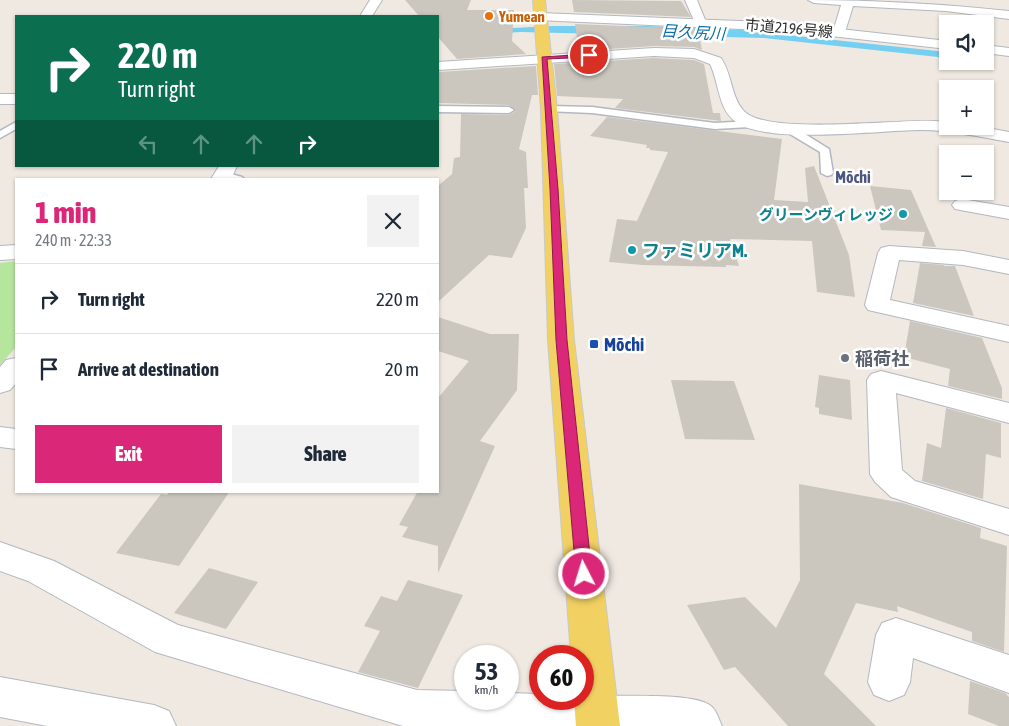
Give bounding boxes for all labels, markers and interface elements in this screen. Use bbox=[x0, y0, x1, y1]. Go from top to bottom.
place label: Yumean bbox=[498, 8, 545, 25]
marker: Yumean bbox=[483, 10, 495, 22]
map controls bbox=[939, 15, 994, 200]
button: sound bbox=[939, 15, 994, 70]
street label: 市道2196号線 bbox=[744, 16, 834, 40]
water label: 目久尻川 bbox=[661, 21, 727, 43]
pin bbox=[568, 34, 610, 76]
icon: right bbox=[35, 35, 100, 100]
text: 220 m bbox=[118, 35, 197, 75]
icon: arrive bbox=[575, 41, 603, 69]
text: Turn right bbox=[118, 76, 195, 102]
button: + bbox=[939, 80, 994, 135]
icon: left bbox=[134, 130, 162, 158]
icon: ahead bbox=[187, 130, 215, 158]
icon: ahead bbox=[240, 130, 268, 158]
icon: right bbox=[293, 130, 321, 158]
button: − bbox=[939, 145, 994, 200]
district label: Mōchi bbox=[835, 168, 871, 186]
text: 1 min bbox=[35, 195, 96, 229]
button: close bbox=[367, 195, 419, 247]
place label: グリーンヴィレッジ bbox=[759, 206, 893, 223]
marker: グリーンヴィレッジ bbox=[897, 208, 909, 220]
text: 240 m · 22:33 bbox=[35, 231, 112, 249]
place label: ファミリアM. bbox=[642, 240, 747, 261]
marker: ファミリアM. bbox=[626, 244, 638, 256]
icon: right bbox=[35, 285, 63, 313]
text: Turn right bbox=[78, 288, 145, 310]
text: 220 m bbox=[376, 288, 419, 310]
place label: Mōchi bbox=[604, 334, 644, 355]
marker: Mōchi bbox=[588, 338, 600, 350]
place label: 稲荷社 bbox=[855, 348, 909, 369]
marker: 稲荷社 bbox=[839, 352, 851, 364]
icon: arrive bbox=[35, 355, 63, 383]
text: Arrive at destination bbox=[78, 358, 219, 380]
text: 20 m bbox=[385, 358, 419, 380]
button: Exit bbox=[35, 425, 222, 483]
button: Share bbox=[232, 425, 419, 483]
position arrow bbox=[557, 547, 609, 599]
speed limit sign: 60 bbox=[529, 645, 594, 710]
text: 53 bbox=[475, 657, 498, 685]
text: km/h bbox=[475, 683, 498, 697]

